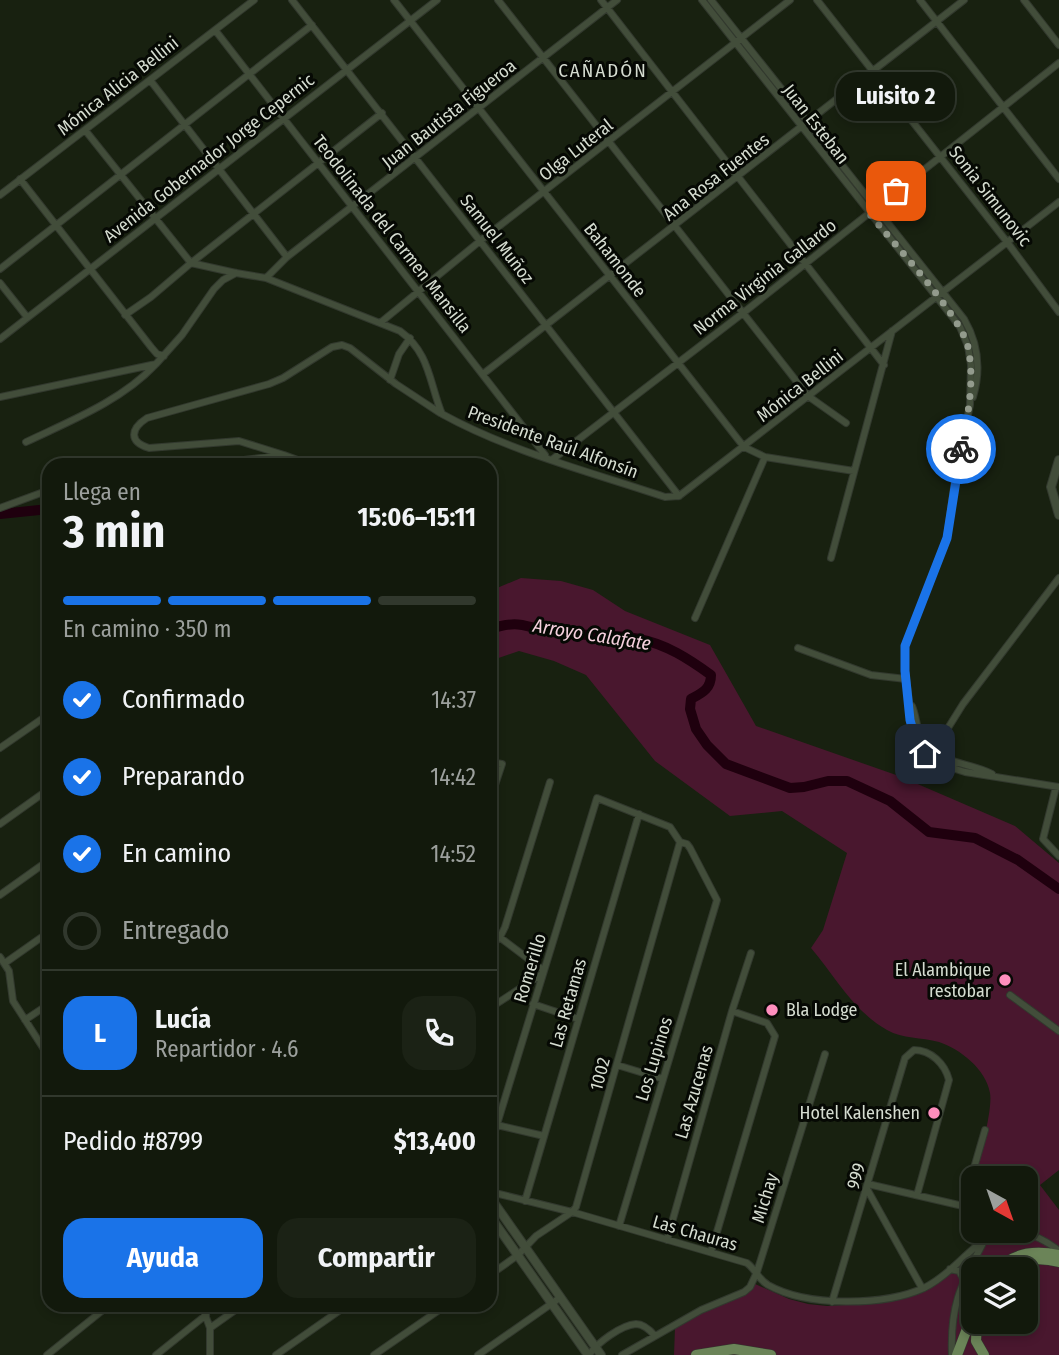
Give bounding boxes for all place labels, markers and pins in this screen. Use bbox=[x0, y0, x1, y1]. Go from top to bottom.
callout: Luisito 2 bbox=[836, 72, 956, 121]
pin bbox=[866, 161, 926, 221]
pin bbox=[895, 724, 955, 784]
place label: El Alambique restobar bbox=[895, 959, 992, 1002]
marker: El Alambique restobar bbox=[997, 972, 1013, 988]
place label: Bla Lodge bbox=[786, 999, 857, 1021]
marker: Bla Lodge bbox=[764, 1002, 780, 1018]
place label: Hotel Kalenshen bbox=[800, 1102, 920, 1124]
marker: Hotel Kalenshen bbox=[926, 1105, 942, 1121]

